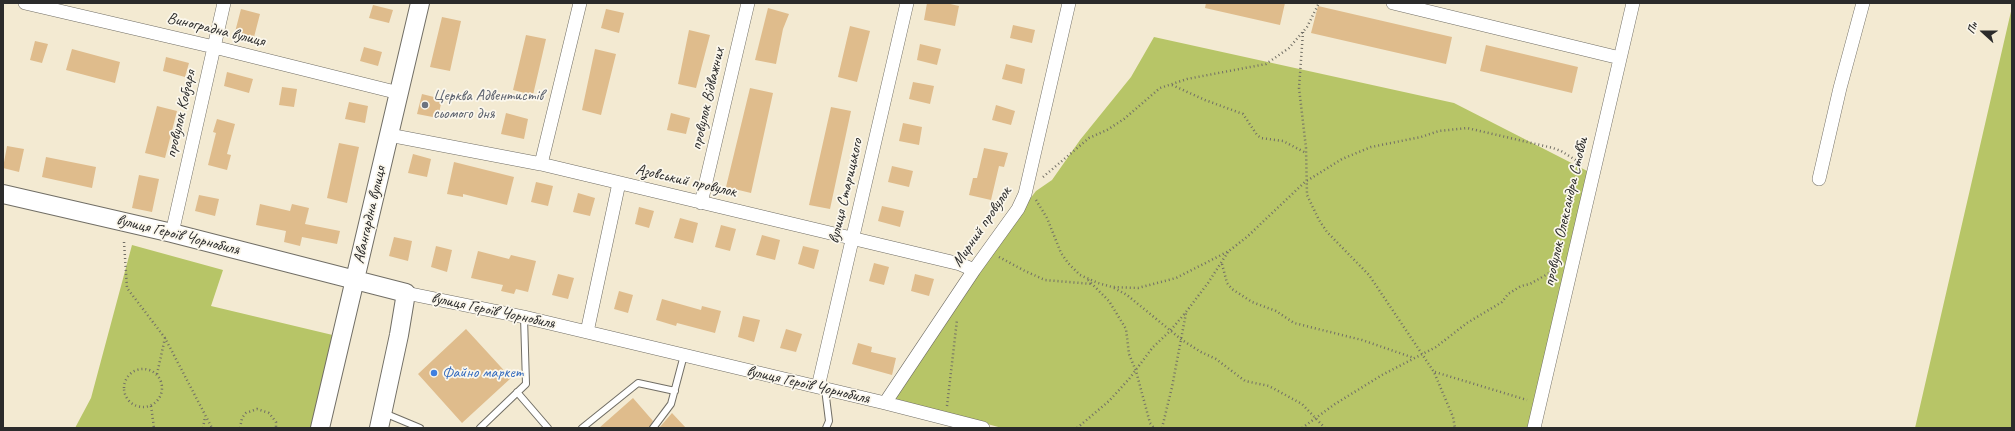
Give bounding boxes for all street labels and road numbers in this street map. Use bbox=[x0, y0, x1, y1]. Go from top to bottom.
street label: Виноградна вулиця bbox=[165, 9, 267, 51]
street label: провулок Відважних bbox=[687, 46, 729, 152]
street label: провулок Кобзаря bbox=[162, 68, 200, 160]
street label: провулок Олександра Стовби bbox=[1539, 136, 1593, 288]
street label: вулиця Старицького bbox=[825, 137, 867, 245]
street label: Азовський провулок bbox=[634, 160, 738, 202]
street label: Авангардна вулиця bbox=[350, 165, 390, 265]
street label: Мирний провулок bbox=[948, 183, 1016, 271]
street label: вулиця Героїв Чорнобиля bbox=[115, 210, 241, 260]
street label: вулиця Героїв Чорнобиля bbox=[429, 289, 557, 333]
street label: вулиця Героїв Чорнобиля bbox=[744, 361, 872, 409]

